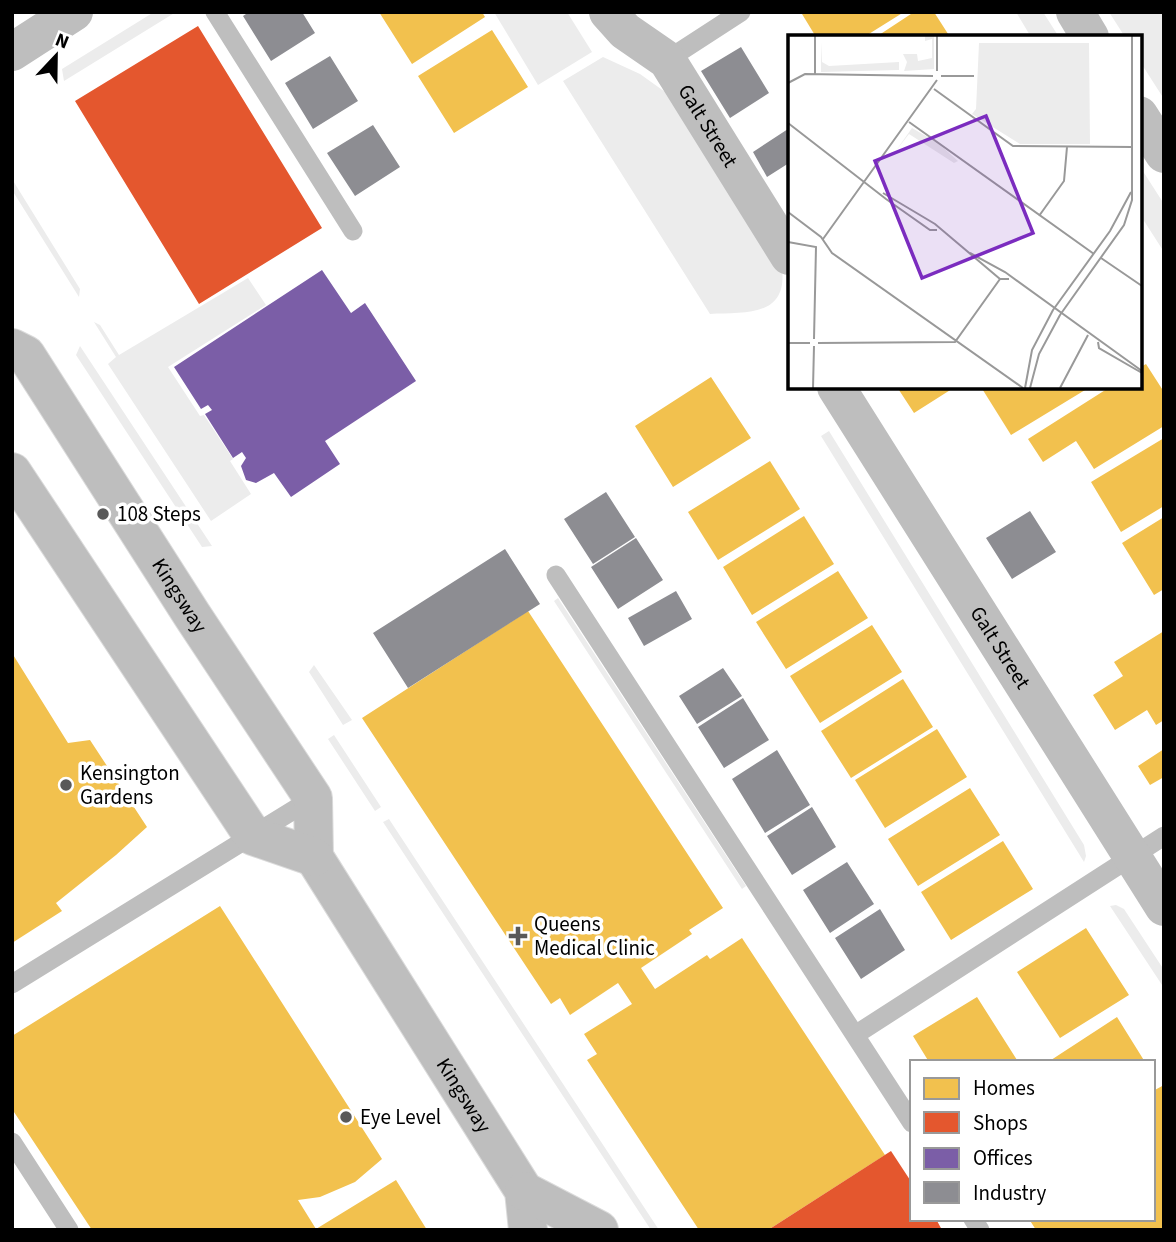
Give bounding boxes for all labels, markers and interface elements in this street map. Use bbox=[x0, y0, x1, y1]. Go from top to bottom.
north arrow bbox=[21, 21, 91, 91]
text: N bbox=[51, 27, 73, 57]
inset map bbox=[788, 35, 1141, 388]
street label: Galt Street bbox=[671, 78, 745, 173]
place label: 108 Steps bbox=[117, 499, 201, 529]
marker: 108 Steps bbox=[95, 506, 111, 522]
street label: Kingsway bbox=[144, 552, 215, 639]
street label: Galt Street bbox=[963, 600, 1038, 695]
place label: Kensington Gardens bbox=[80, 758, 180, 812]
marker: Kensington Gardens bbox=[58, 777, 74, 793]
place label: Queens Medical Clinic bbox=[534, 909, 655, 963]
marker: Queens Medical Clinic bbox=[508, 926, 528, 946]
street label: Kingsway bbox=[429, 1052, 499, 1139]
legend bbox=[910, 1060, 1155, 1221]
text: Homes bbox=[973, 1073, 1035, 1103]
place label: Eye Level bbox=[360, 1102, 441, 1132]
text: Shops bbox=[973, 1108, 1028, 1138]
marker: Eye Level bbox=[338, 1109, 354, 1125]
text: Offices bbox=[973, 1143, 1033, 1173]
text: Industry bbox=[973, 1178, 1046, 1208]

